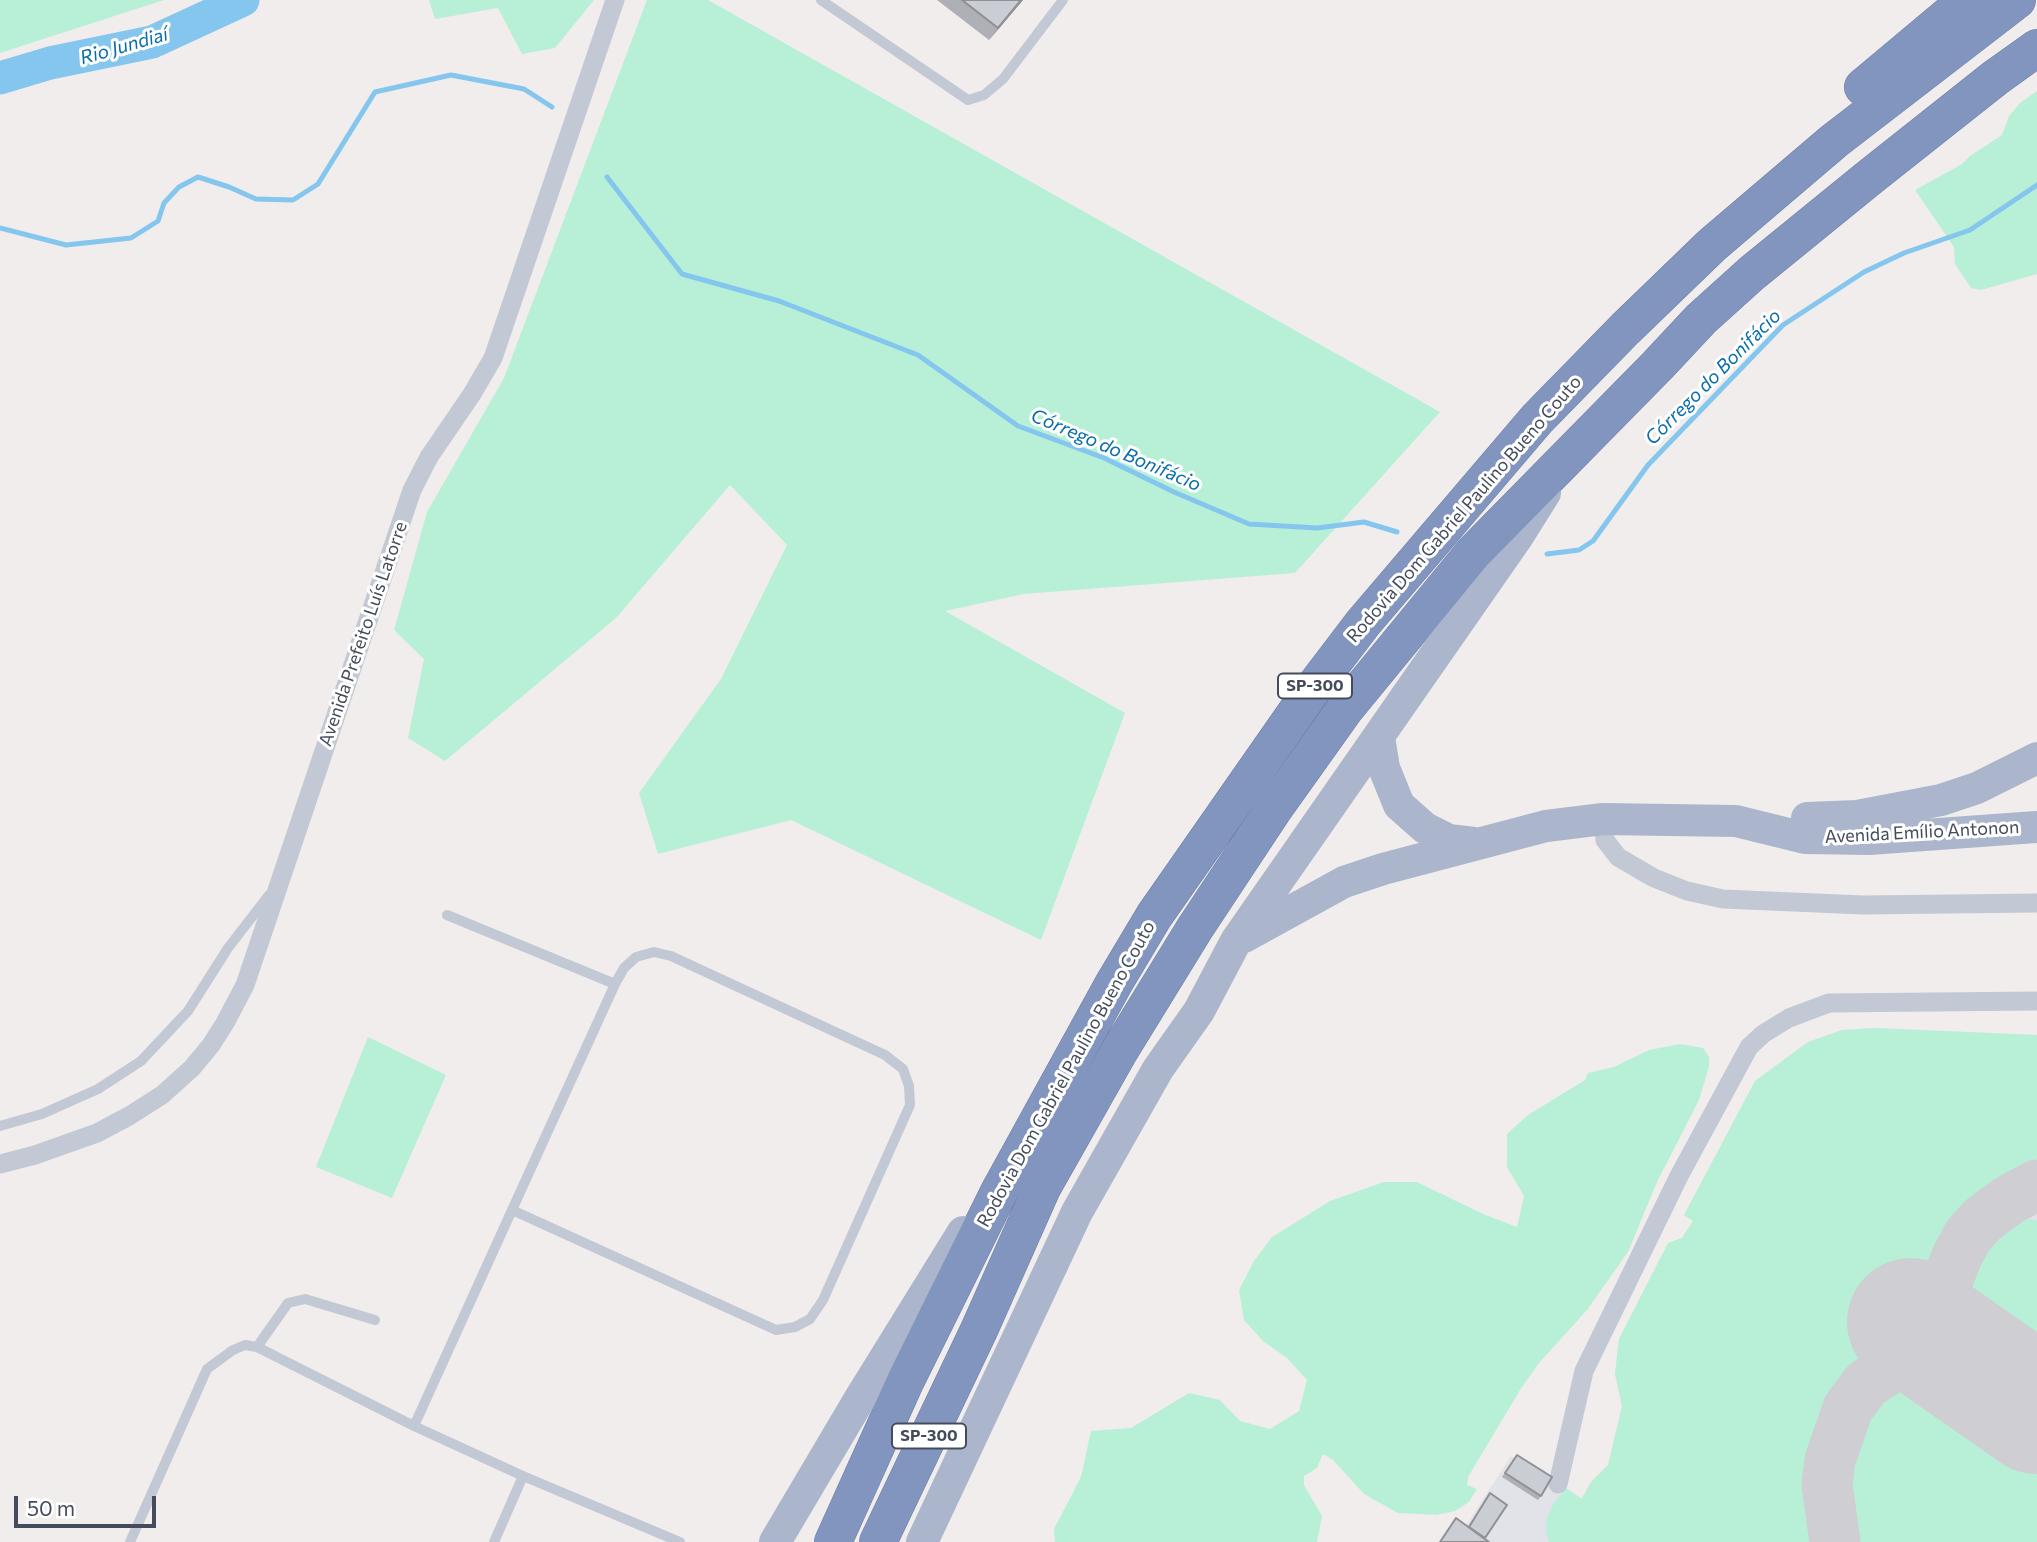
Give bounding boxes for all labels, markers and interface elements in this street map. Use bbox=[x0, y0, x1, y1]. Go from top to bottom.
water label: Rio Jundiaí bbox=[77, 23, 171, 69]
water label: Córrego do Bonifácio bbox=[1640, 304, 1786, 450]
street label: Rodovia Dom Gabriel Paulino Bueno Couto bbox=[1342, 371, 1586, 647]
water label: Córrego do Bonifácio bbox=[1028, 404, 1204, 496]
street label: Avenida Prefeito Luís Latorre bbox=[314, 519, 412, 749]
road number: SP-300 bbox=[1278, 674, 1352, 698]
street label: Avenida Emílio Antonon bbox=[1824, 816, 2020, 848]
street label: Rodovia Dom Gabriel Paulino Bueno Couto bbox=[972, 917, 1160, 1231]
road number: SP-300 bbox=[892, 1424, 966, 1448]
scale bar bbox=[18, 1482, 159, 1526]
text: 50 m bbox=[27, 1495, 75, 1520]

